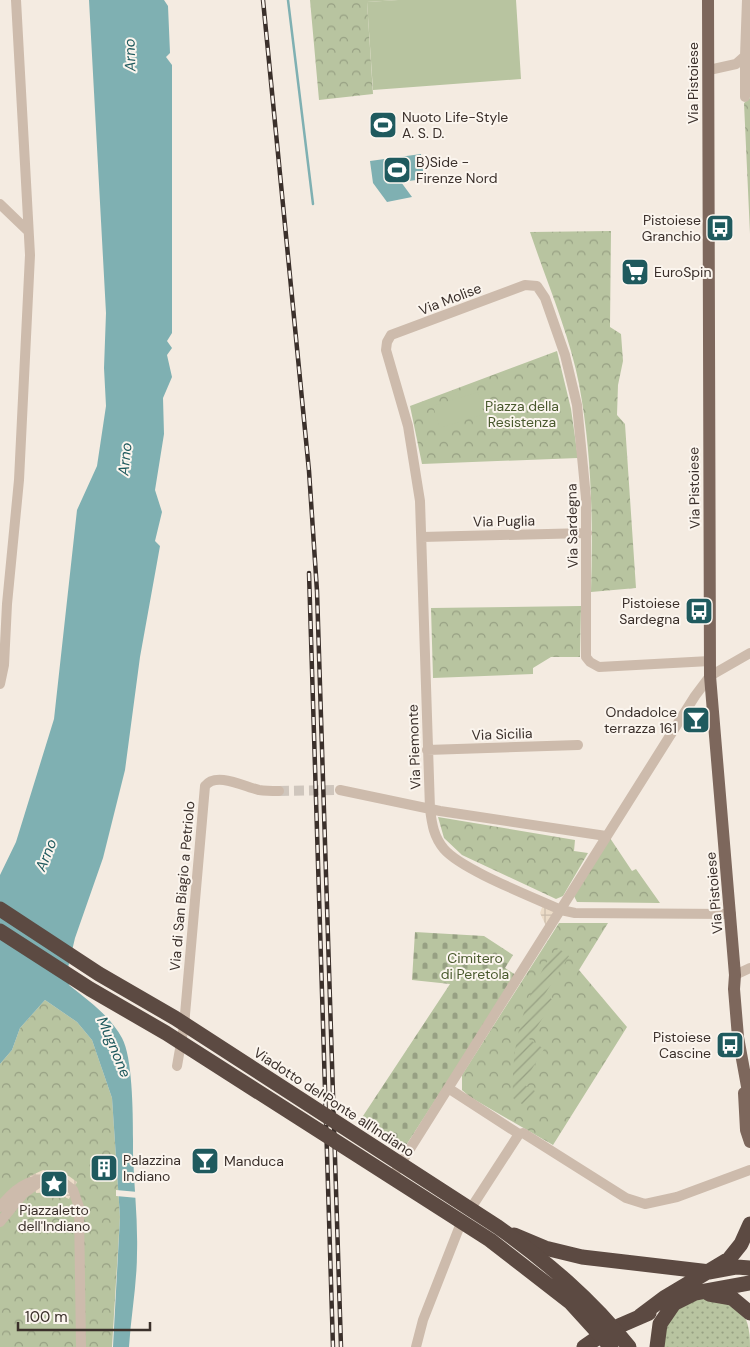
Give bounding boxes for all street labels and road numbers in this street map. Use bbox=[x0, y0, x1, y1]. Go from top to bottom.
street label: Via Pistoiese bbox=[684, 42, 702, 124]
street label: Via Molise bbox=[416, 279, 484, 319]
street label: Via Pistoiese bbox=[684, 447, 704, 529]
street label: Via Sardegna bbox=[562, 483, 582, 569]
street label: Via Puglia bbox=[473, 511, 535, 531]
street label: Via Piemonte bbox=[404, 704, 424, 790]
street label: Via Sicilia bbox=[471, 724, 533, 744]
street label: Via di San Biagio a Petriolo bbox=[166, 800, 198, 972]
street label: Via Pistoiese bbox=[701, 851, 727, 935]
street label: Viadotto del Ponte all'Indiano bbox=[250, 1043, 418, 1161]

